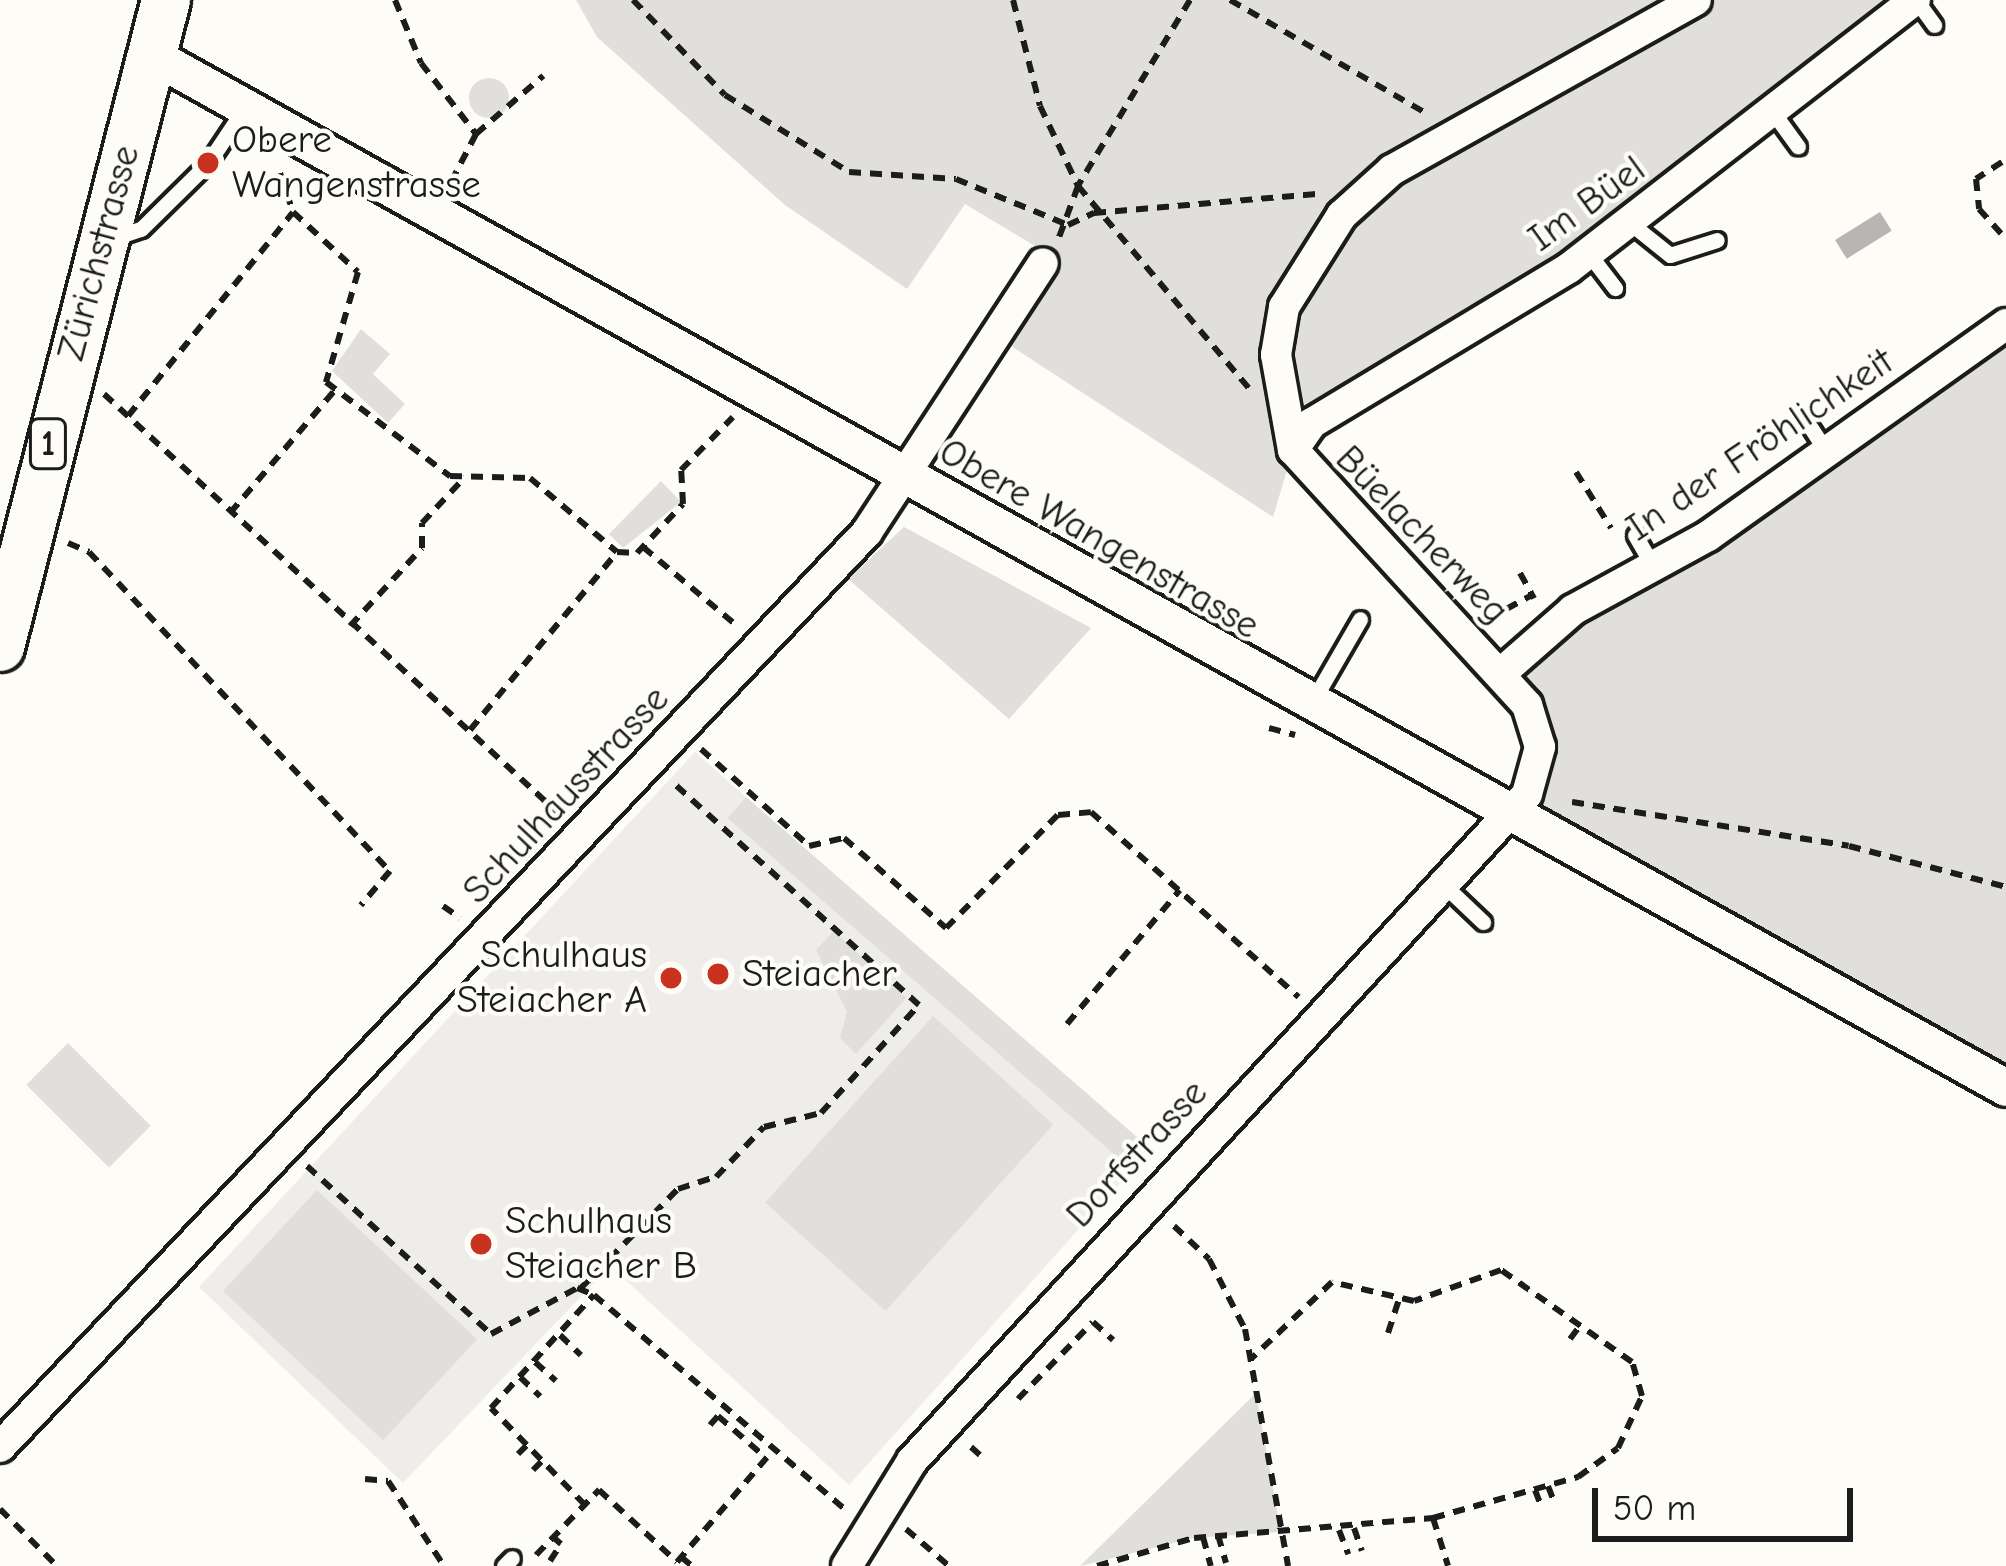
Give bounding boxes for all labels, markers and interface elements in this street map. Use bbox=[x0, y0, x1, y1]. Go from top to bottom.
place label: Obere Wangenstrasse bbox=[232, 118, 481, 209]
street label: Zürichstrasse bbox=[48, 140, 150, 366]
street label: Im Büel bbox=[1520, 146, 1654, 262]
marker: Obere Wangenstrasse bbox=[195, 150, 221, 176]
street label: In der Fröhlichkeit bbox=[1618, 338, 1902, 552]
road number: 1 bbox=[27, 414, 69, 474]
street label: Obere Wangenstrasse bbox=[931, 428, 1267, 650]
street label: Büelacherweg bbox=[1325, 436, 1519, 634]
street label: Schulhausstrasse bbox=[453, 676, 679, 914]
place label: Schulhaus Steiacher A bbox=[457, 933, 647, 1024]
place label: Steiacher bbox=[742, 951, 897, 997]
marker: Steiacher bbox=[705, 961, 731, 987]
marker: Schulhaus Steiacher A bbox=[658, 965, 684, 991]
street label: Dorfstrasse bbox=[1057, 1070, 1217, 1238]
place label: Schulhaus Steiacher B bbox=[505, 1199, 697, 1290]
marker: Schulhaus Steiacher B bbox=[468, 1231, 494, 1257]
scale bar bbox=[1598, 1464, 1859, 1538]
text: 50 m bbox=[1613, 1488, 1696, 1529]

